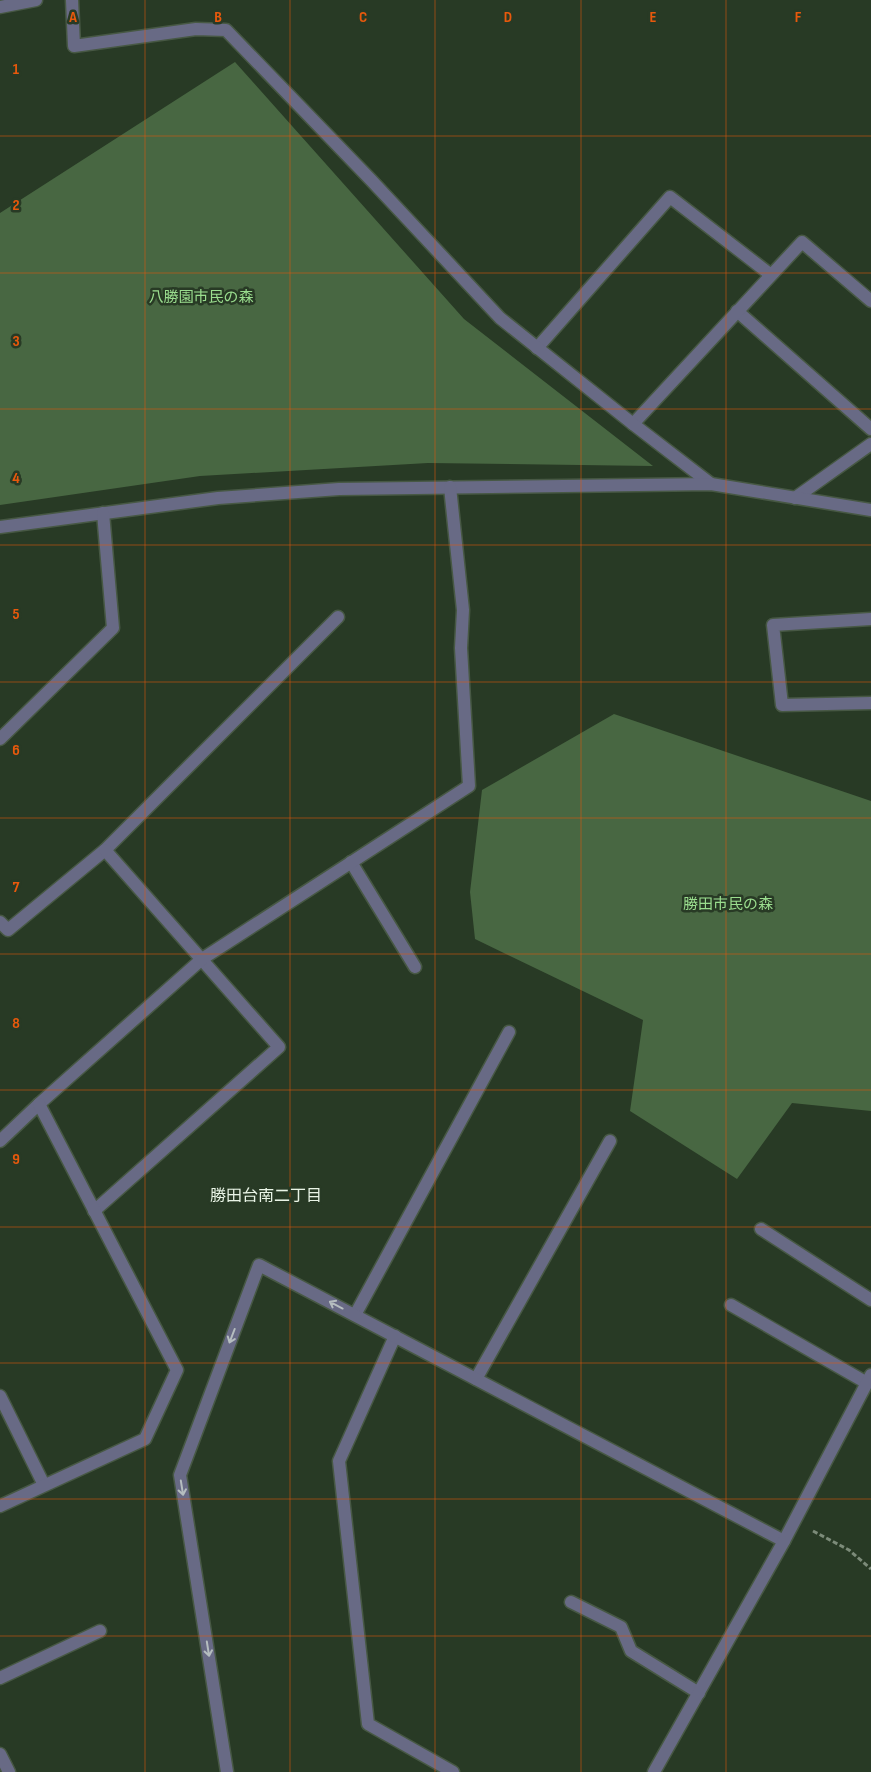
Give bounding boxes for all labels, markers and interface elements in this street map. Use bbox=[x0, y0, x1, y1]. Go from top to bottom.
text: A bbox=[68, 8, 77, 27]
text: B bbox=[214, 8, 222, 27]
text: C bbox=[359, 8, 367, 27]
text: D bbox=[504, 8, 512, 27]
text: E bbox=[650, 8, 657, 27]
text: F bbox=[795, 8, 802, 27]
text: 1 bbox=[13, 60, 20, 79]
text: 2 bbox=[12, 196, 20, 215]
park label: 八勝園市民の森 bbox=[148, 288, 254, 307]
text: 3 bbox=[12, 332, 20, 351]
text: 4 bbox=[12, 469, 20, 488]
text: 5 bbox=[12, 605, 20, 624]
text: 6 bbox=[12, 741, 20, 760]
text: 7 bbox=[13, 878, 20, 897]
park label: 勝田市民の森 bbox=[683, 895, 773, 914]
text: 8 bbox=[12, 1014, 20, 1033]
text: 9 bbox=[12, 1150, 20, 1169]
district label: 勝田台南二丁目 bbox=[210, 1187, 322, 1206]
one-way arrow bbox=[329, 1300, 344, 1309]
one-way arrow bbox=[227, 1327, 236, 1343]
one-way arrow bbox=[177, 1480, 187, 1496]
one-way arrow bbox=[203, 1640, 213, 1656]

